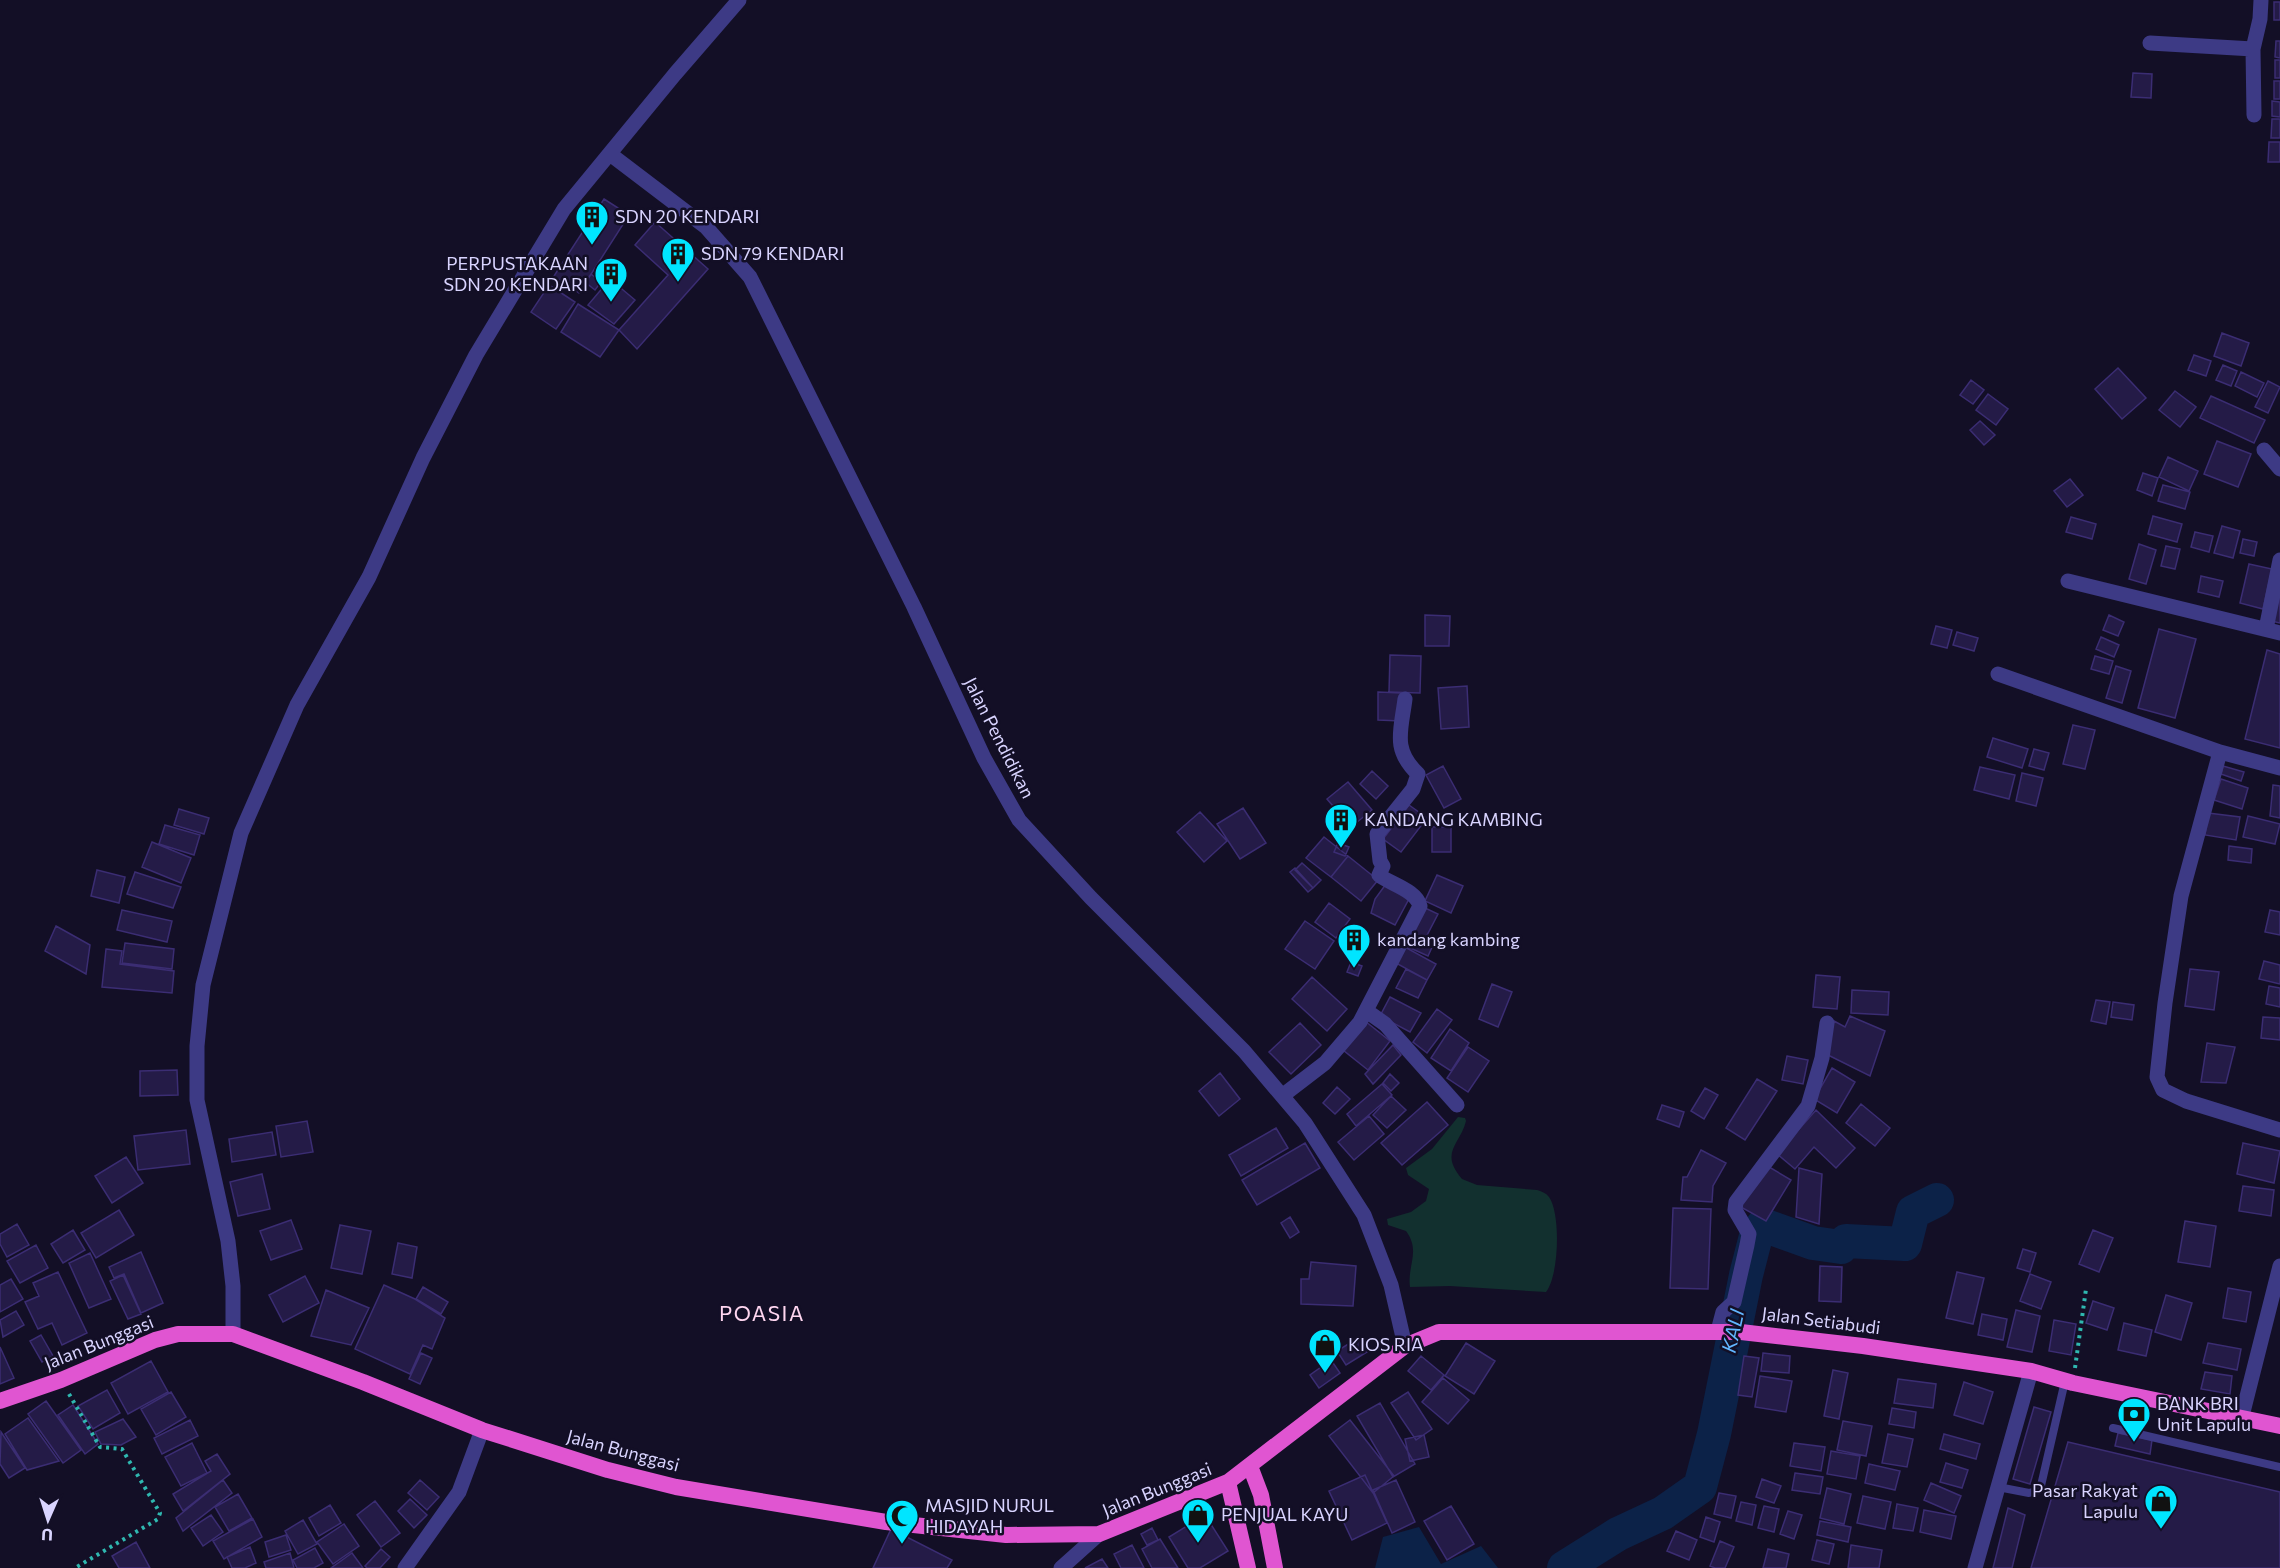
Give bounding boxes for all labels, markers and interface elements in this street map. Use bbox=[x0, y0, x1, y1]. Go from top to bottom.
building icon: SDN 20 KENDARI bbox=[574, 199, 610, 246]
place label: SDN 20 KENDARI bbox=[615, 205, 760, 227]
building icon: SDN 79 KENDARI bbox=[660, 236, 696, 283]
place label: SDN 79 KENDARI bbox=[701, 242, 844, 264]
place label: PERPUSTAKAAN SDN 20 KENDARI bbox=[443, 252, 588, 295]
building icon: PERPUSTAKAAN SDN 20 KENDARI bbox=[593, 256, 629, 303]
street label: Jalan Pendidikan bbox=[960, 673, 1040, 802]
building icon: KANDANG KAMBING bbox=[1323, 802, 1359, 849]
place label: KANDANG KAMBING bbox=[1364, 808, 1543, 830]
building icon: kandang kambing bbox=[1336, 922, 1372, 969]
place label: kandang kambing bbox=[1377, 928, 1520, 950]
district label: POASIA bbox=[719, 1300, 805, 1325]
street label: Jalan Setiabudi bbox=[1760, 1302, 1882, 1338]
water label: KALI bbox=[1716, 1306, 1748, 1355]
street label: Jalan Bunggasi bbox=[41, 1310, 157, 1374]
shop icon: KIOS RIA bbox=[1307, 1327, 1343, 1374]
place label: KIOS RIA bbox=[1348, 1333, 1423, 1355]
place label: BANK BRI Unit Lapulu bbox=[2157, 1392, 2251, 1435]
bank icon: BANK BRI Unit Lapulu bbox=[2116, 1396, 2152, 1443]
street label: Jalan Bunggasi bbox=[564, 1424, 682, 1476]
street label: Jalan Bunggasi bbox=[1099, 1457, 1215, 1521]
place label: Pasar Rakyat Lapulu bbox=[2032, 1479, 2138, 1522]
shop icon: Pasar Rakyat Lapulu bbox=[2143, 1483, 2179, 1530]
north arrow bbox=[18, 1490, 78, 1550]
place label: MASJID NURUL HIDAYAH bbox=[925, 1494, 1054, 1537]
shop icon: PENJUAL KAYU bbox=[1180, 1497, 1216, 1544]
mosque icon: MASJID NURUL HIDAYAH bbox=[884, 1498, 920, 1545]
place label: PENJUAL KAYU bbox=[1221, 1503, 1348, 1525]
text: U bbox=[41, 1526, 54, 1545]

